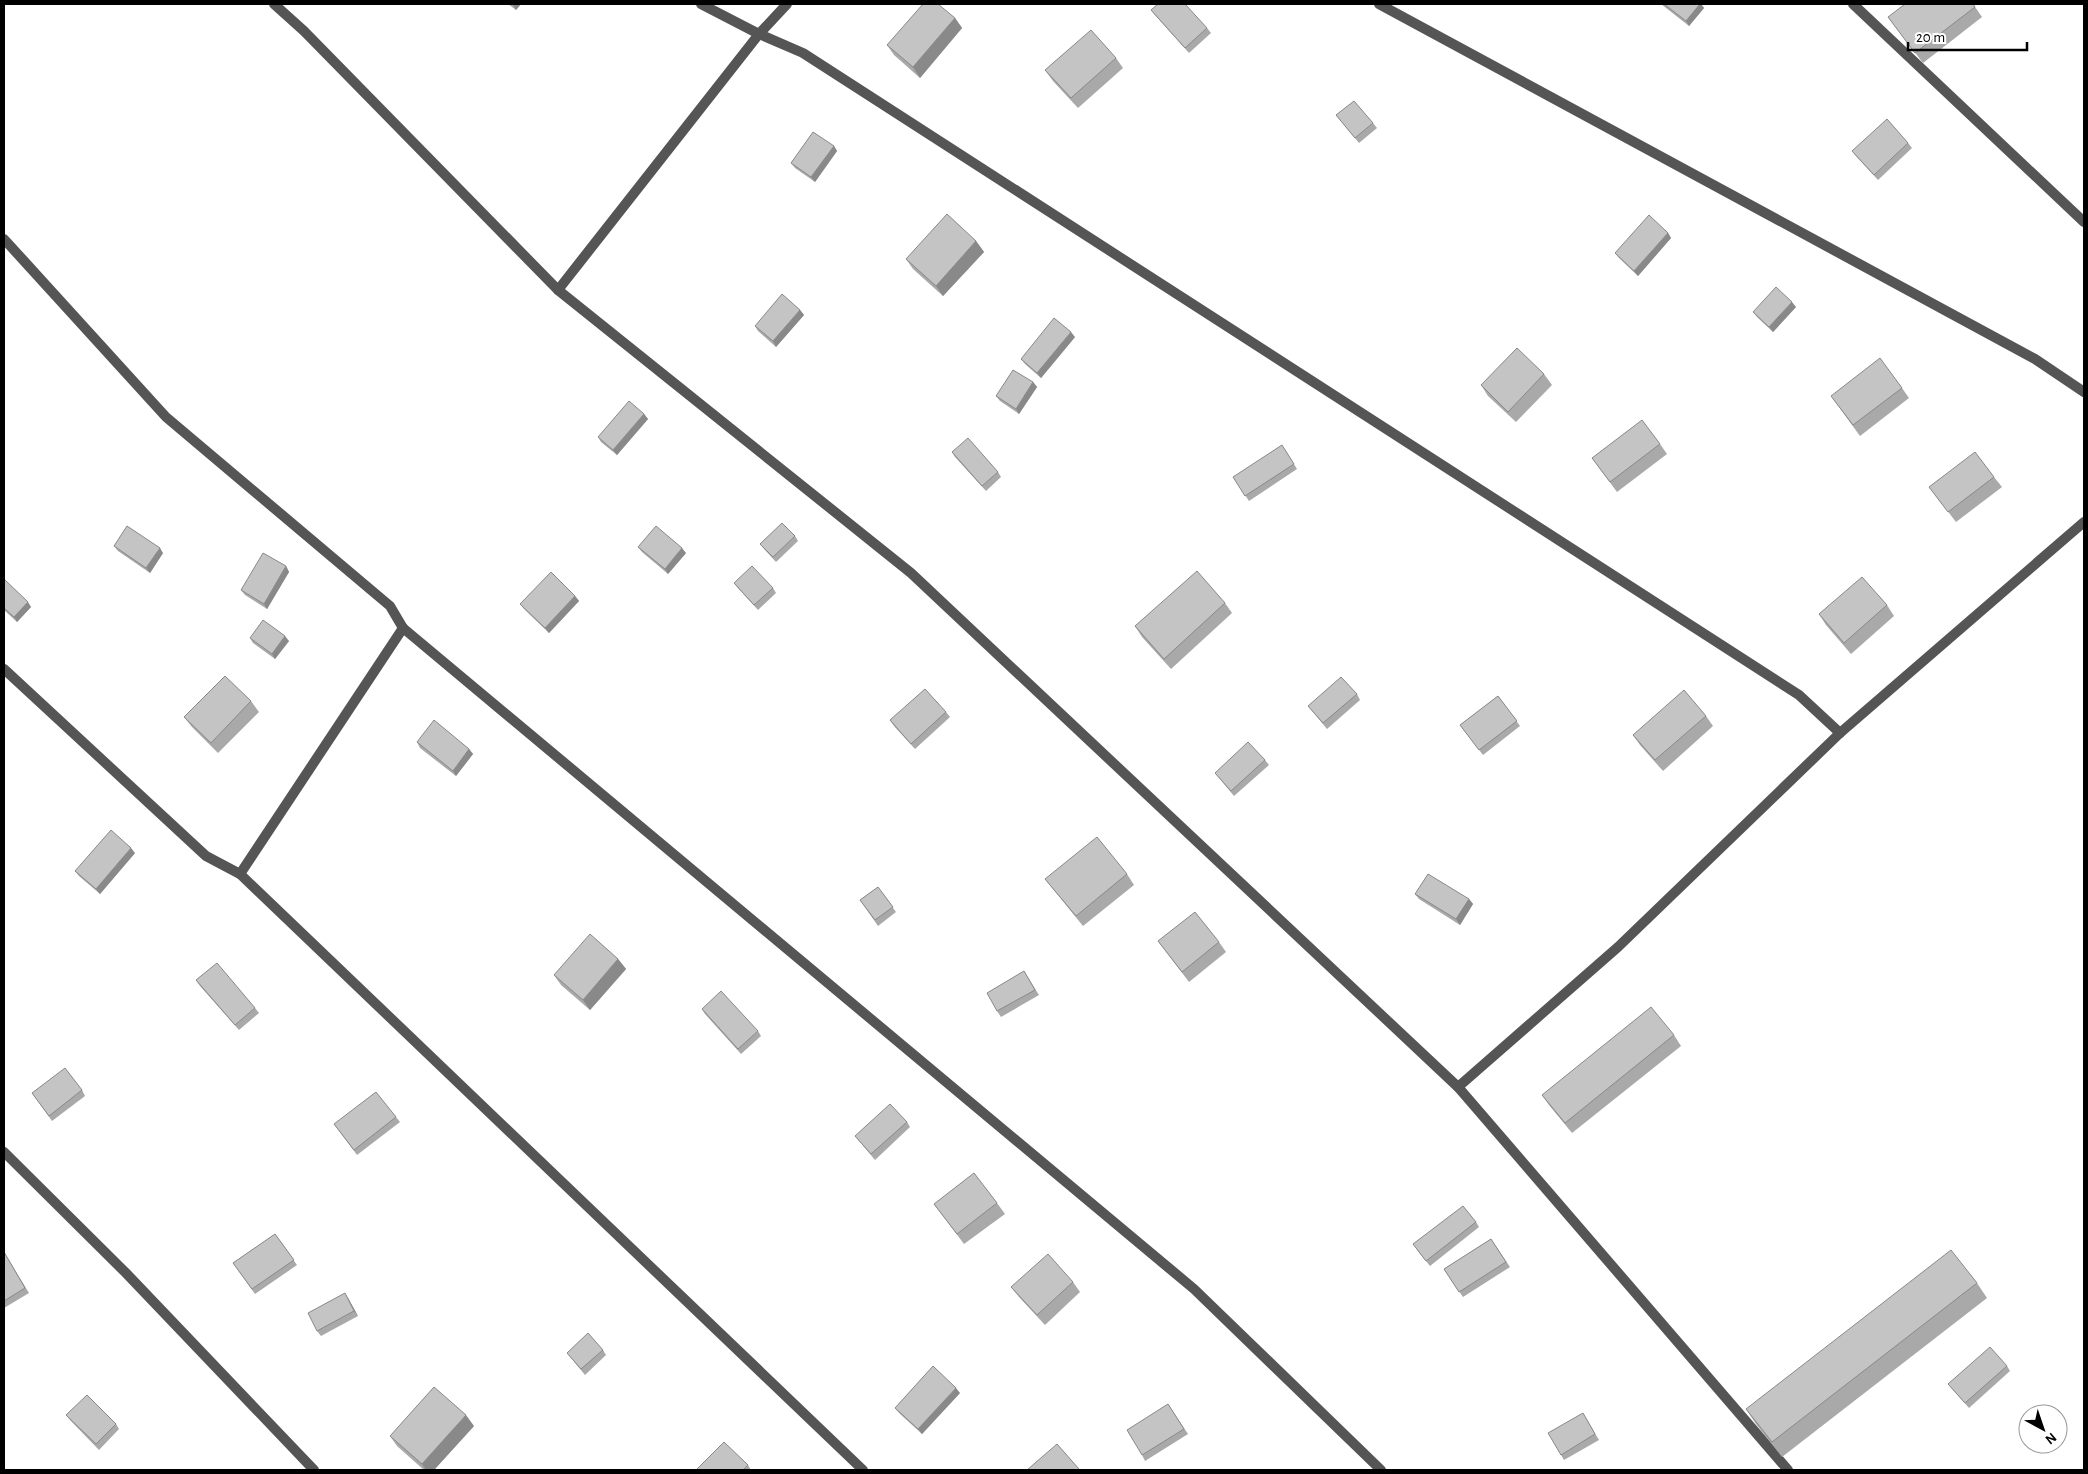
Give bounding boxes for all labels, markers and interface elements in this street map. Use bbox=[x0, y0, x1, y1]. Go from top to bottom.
scale bar bbox=[1908, 20, 2027, 52]
text: 20 m bbox=[1916, 30, 1945, 45]
north arrow bbox=[2018, 1404, 2068, 1454]
text: N bbox=[2042, 1430, 2059, 1447]

